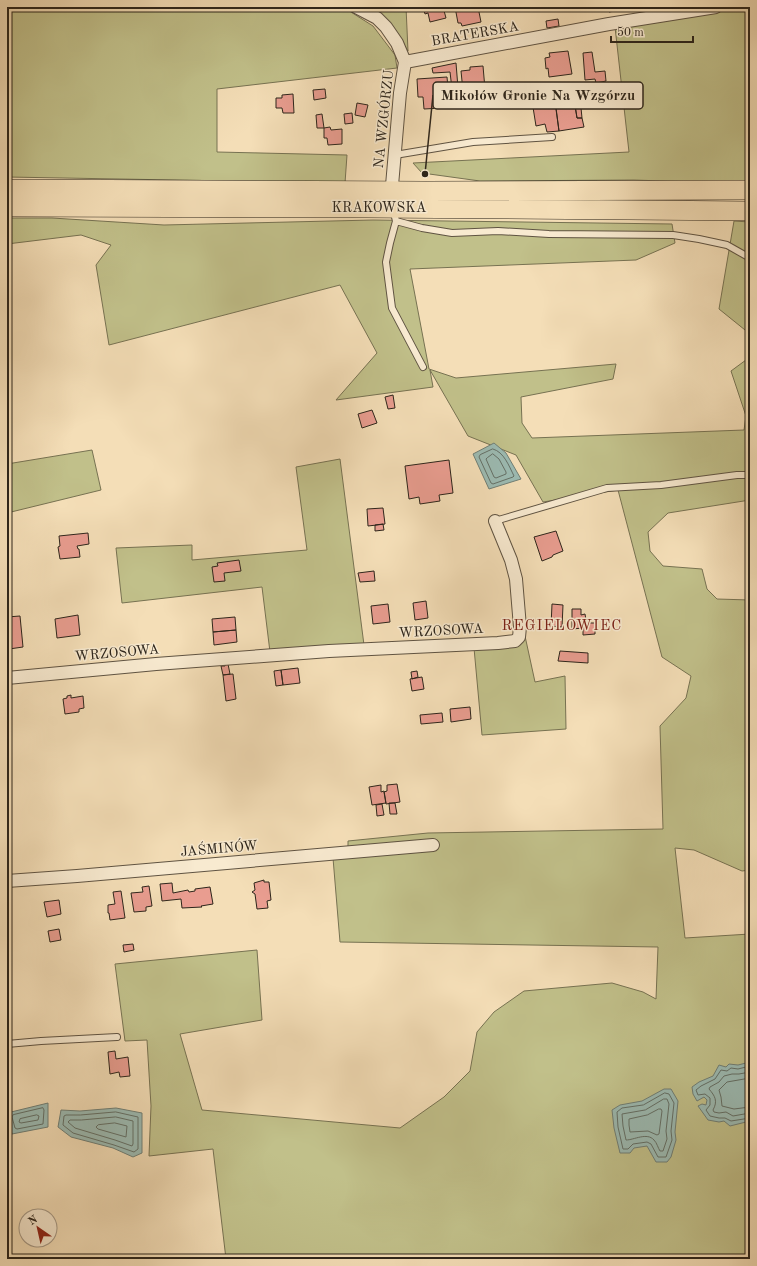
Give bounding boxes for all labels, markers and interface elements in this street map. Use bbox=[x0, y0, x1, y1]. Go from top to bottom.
scale bar bbox=[611, 18, 693, 44]
street label: BRATERSKA bbox=[430, 19, 520, 49]
text: 50 m bbox=[617, 26, 644, 39]
street label: NA WZGÓRZU bbox=[368, 69, 396, 169]
callout: Mikołów Gronie Na Wzgórzu bbox=[433, 82, 643, 109]
text: Mikołów Gronie Na Wzgórzu bbox=[441, 89, 635, 104]
street label: KRAKOWSKA bbox=[332, 201, 427, 215]
district label: REGIELOWIEC bbox=[502, 619, 622, 634]
street label: WRZOSOWA bbox=[398, 622, 484, 640]
street label: WRZOSOWA bbox=[74, 642, 160, 664]
street label: JAŚMINÓW bbox=[179, 835, 258, 859]
north arrow bbox=[18, 1208, 58, 1248]
text: N bbox=[27, 1214, 40, 1228]

